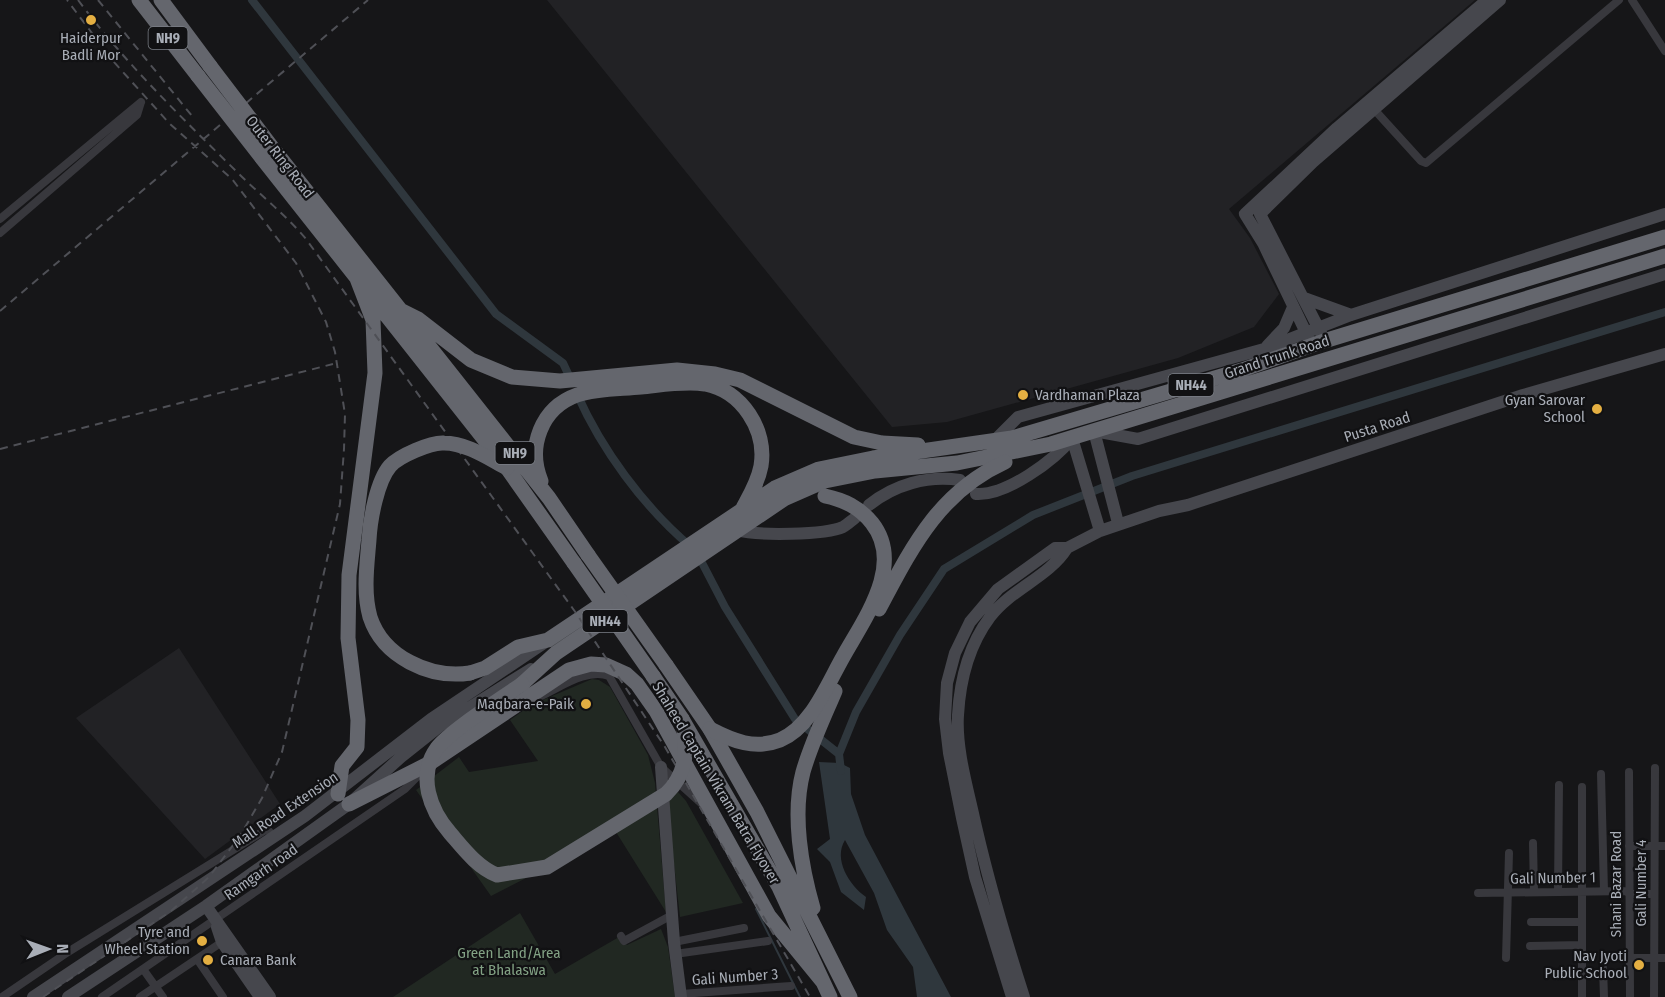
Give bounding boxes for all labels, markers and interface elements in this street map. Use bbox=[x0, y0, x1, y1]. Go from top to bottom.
marker: Haiderpur Badli Mor bbox=[84, 13, 98, 27]
road number: NH9 bbox=[148, 27, 188, 49]
place label: Haiderpur Badli Mor bbox=[60, 29, 123, 64]
street label: Outer Ring Road bbox=[242, 112, 318, 202]
street label: Grand Trunk Road bbox=[1222, 332, 1332, 382]
road number: NH44 bbox=[1168, 374, 1214, 396]
place label: Vardhaman Plaza bbox=[1035, 386, 1140, 404]
marker: Vardhaman Plaza bbox=[1016, 388, 1030, 402]
place label: Gyan Sarovar School bbox=[1505, 391, 1586, 426]
marker: Gyan Sarovar School bbox=[1590, 402, 1604, 416]
street label: Pusta Road bbox=[1342, 408, 1412, 446]
road number: NH9 bbox=[496, 442, 534, 464]
road number: NH44 bbox=[582, 610, 628, 632]
street label: Shaheed Captain Vikram Batra Flyover bbox=[648, 679, 784, 888]
place label: Maqbara-e-Paik bbox=[477, 695, 574, 713]
marker: Maqbara-e-Paik bbox=[579, 697, 593, 711]
street label: Mall Road Extension bbox=[229, 768, 341, 852]
street label: Shani Bazar Road bbox=[1607, 831, 1625, 937]
street label: Ramgarh road bbox=[221, 840, 301, 904]
street label: Gali Number 4 bbox=[1632, 840, 1650, 926]
street label: Gali Number 1 bbox=[1510, 868, 1596, 888]
north arrow bbox=[18, 919, 78, 979]
place label: Tyre and Wheel Station bbox=[104, 923, 190, 958]
marker: Tyre and Wheel Station bbox=[195, 934, 209, 948]
text: N bbox=[53, 944, 72, 954]
park label: Green Land/Area at Bhalaswa bbox=[457, 944, 561, 979]
place label: Nav Jyoti Public School bbox=[1544, 947, 1627, 982]
place label: Canara Bank bbox=[220, 951, 296, 969]
marker: Canara Bank bbox=[201, 953, 215, 967]
marker: Nav Jyoti Public School bbox=[1632, 958, 1646, 972]
street label: Gali Number 3 bbox=[691, 965, 779, 989]

